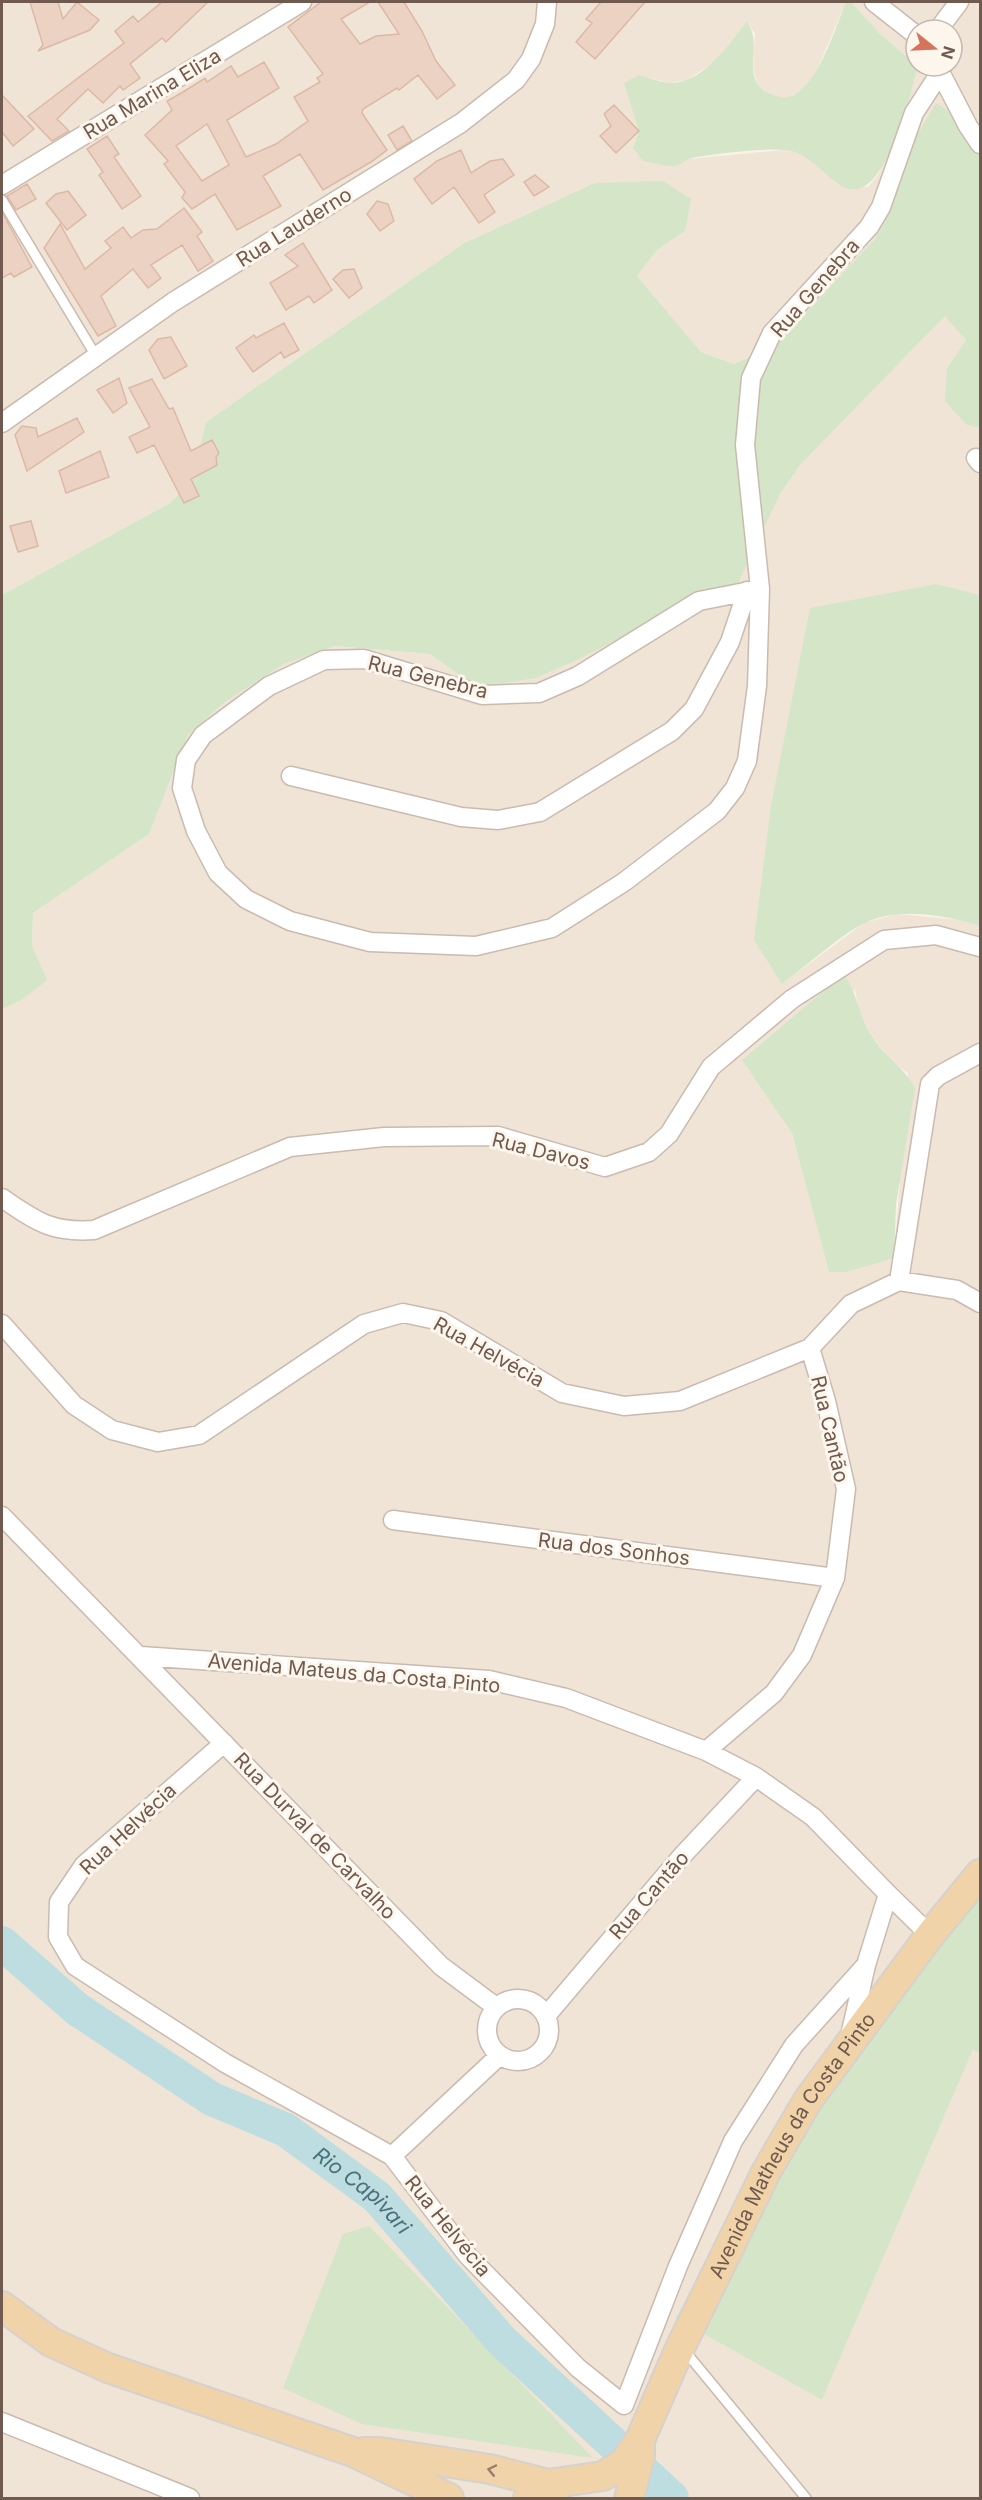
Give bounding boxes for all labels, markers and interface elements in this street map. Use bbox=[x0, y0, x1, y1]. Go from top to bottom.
north arrow bbox=[904, 18, 964, 78]
street label: Rua Marina Eliza bbox=[79, 43, 225, 145]
text: N bbox=[937, 44, 960, 62]
street label: Rua Lauderno bbox=[232, 182, 356, 272]
street label: Rua Genebra bbox=[766, 234, 864, 342]
street label: Rua Genebra bbox=[366, 651, 490, 703]
street label: Rua Davos bbox=[489, 1127, 593, 1175]
street label: Rua Helvécia bbox=[429, 1312, 549, 1392]
street label: Rua Cantão bbox=[806, 1373, 854, 1485]
street label: Rua dos Sonhos bbox=[537, 1528, 691, 1570]
street label: Avenida Mateus da Costa Pinto bbox=[207, 1648, 501, 1698]
street label: Rua Durval de Carvalho bbox=[229, 1748, 401, 1924]
street label: Rua Helvécia bbox=[75, 1778, 181, 1880]
street label: Rua Cantão bbox=[604, 1846, 694, 1944]
street label: Avenida Matheus da Costa Pinto bbox=[704, 2008, 880, 2282]
water label: Rio Capivari bbox=[309, 2142, 417, 2240]
street label: Rua Helvécia bbox=[400, 2171, 496, 2281]
one-way arrow bbox=[487, 2464, 497, 2477]

